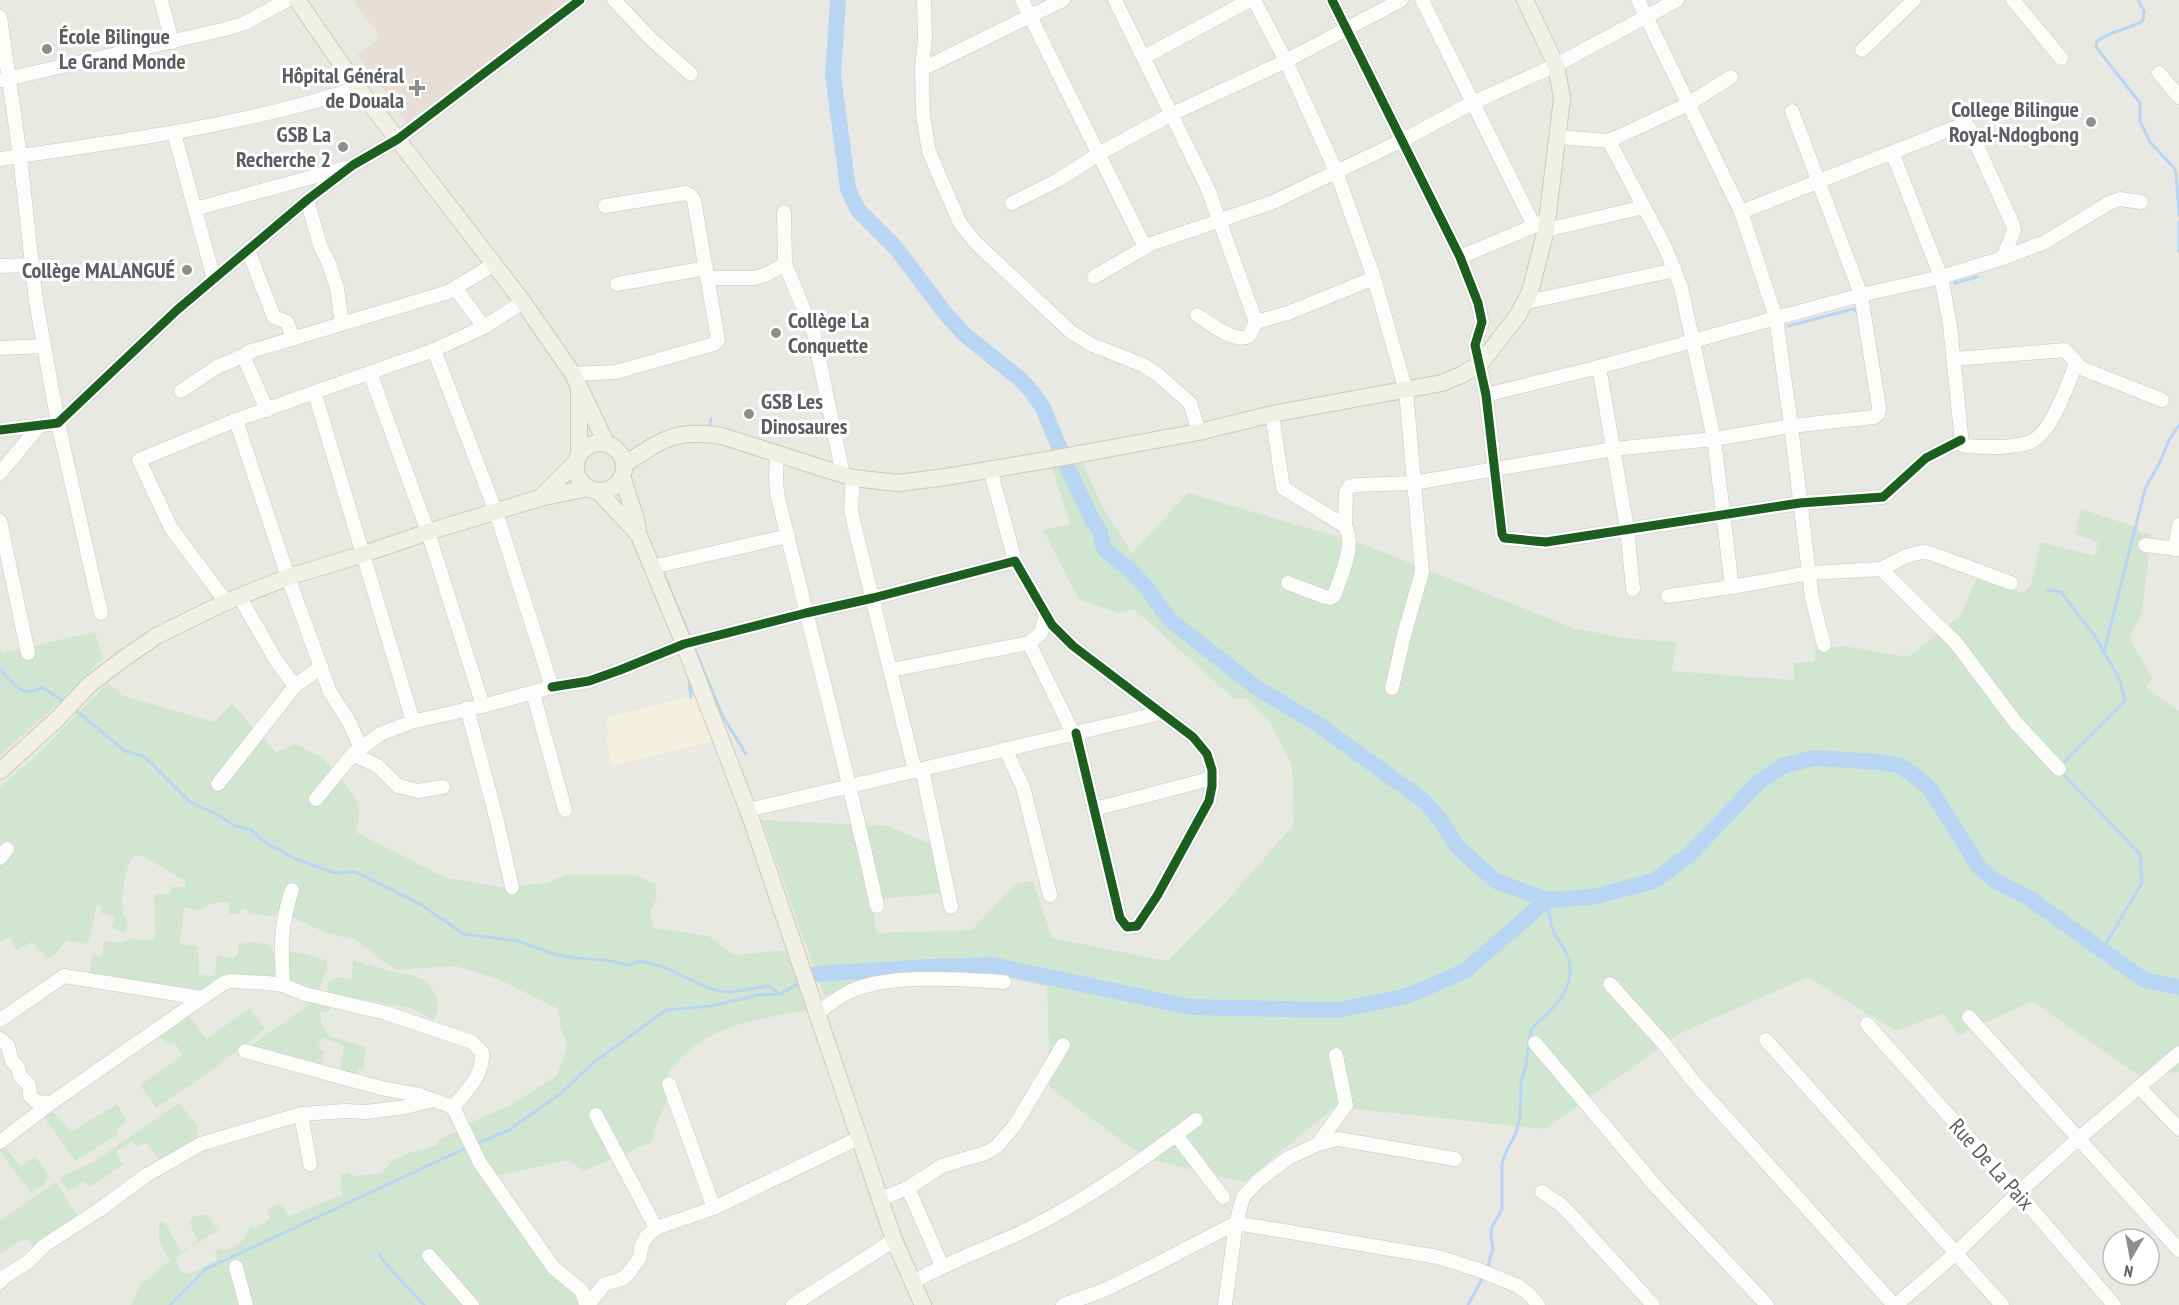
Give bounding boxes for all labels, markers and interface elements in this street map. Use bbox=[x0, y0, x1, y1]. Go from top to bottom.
place label: École Bilingue Le Grand Monde bbox=[59, 22, 186, 75]
marker: École Bilingue Le Grand Monde bbox=[40, 42, 54, 56]
place label: Hôpital Général de Douala bbox=[282, 61, 405, 114]
marker: Hôpital Général de Douala bbox=[408, 79, 426, 97]
place label: College Bilingue Royal-Ndogbong bbox=[1949, 95, 2079, 148]
marker: College Bilingue Royal-Ndogbong bbox=[2084, 115, 2098, 129]
place label: GSB La Recherche 2 bbox=[236, 120, 331, 173]
marker: GSB La Recherche 2 bbox=[336, 140, 350, 154]
place label: Collège MALANGUÉ bbox=[22, 256, 175, 284]
marker: Collège MALANGUÉ bbox=[180, 263, 194, 277]
place label: Collège La Conquette bbox=[788, 306, 869, 359]
marker: Collège La Conquette bbox=[769, 326, 783, 340]
place label: GSB Les Dinosaures bbox=[761, 387, 848, 440]
marker: GSB Les Dinosaures bbox=[742, 407, 756, 421]
street label: Rue De La Paix bbox=[1944, 1112, 2040, 1216]
north arrow bbox=[2101, 1227, 2161, 1287]
text: N bbox=[2122, 1261, 2134, 1282]

